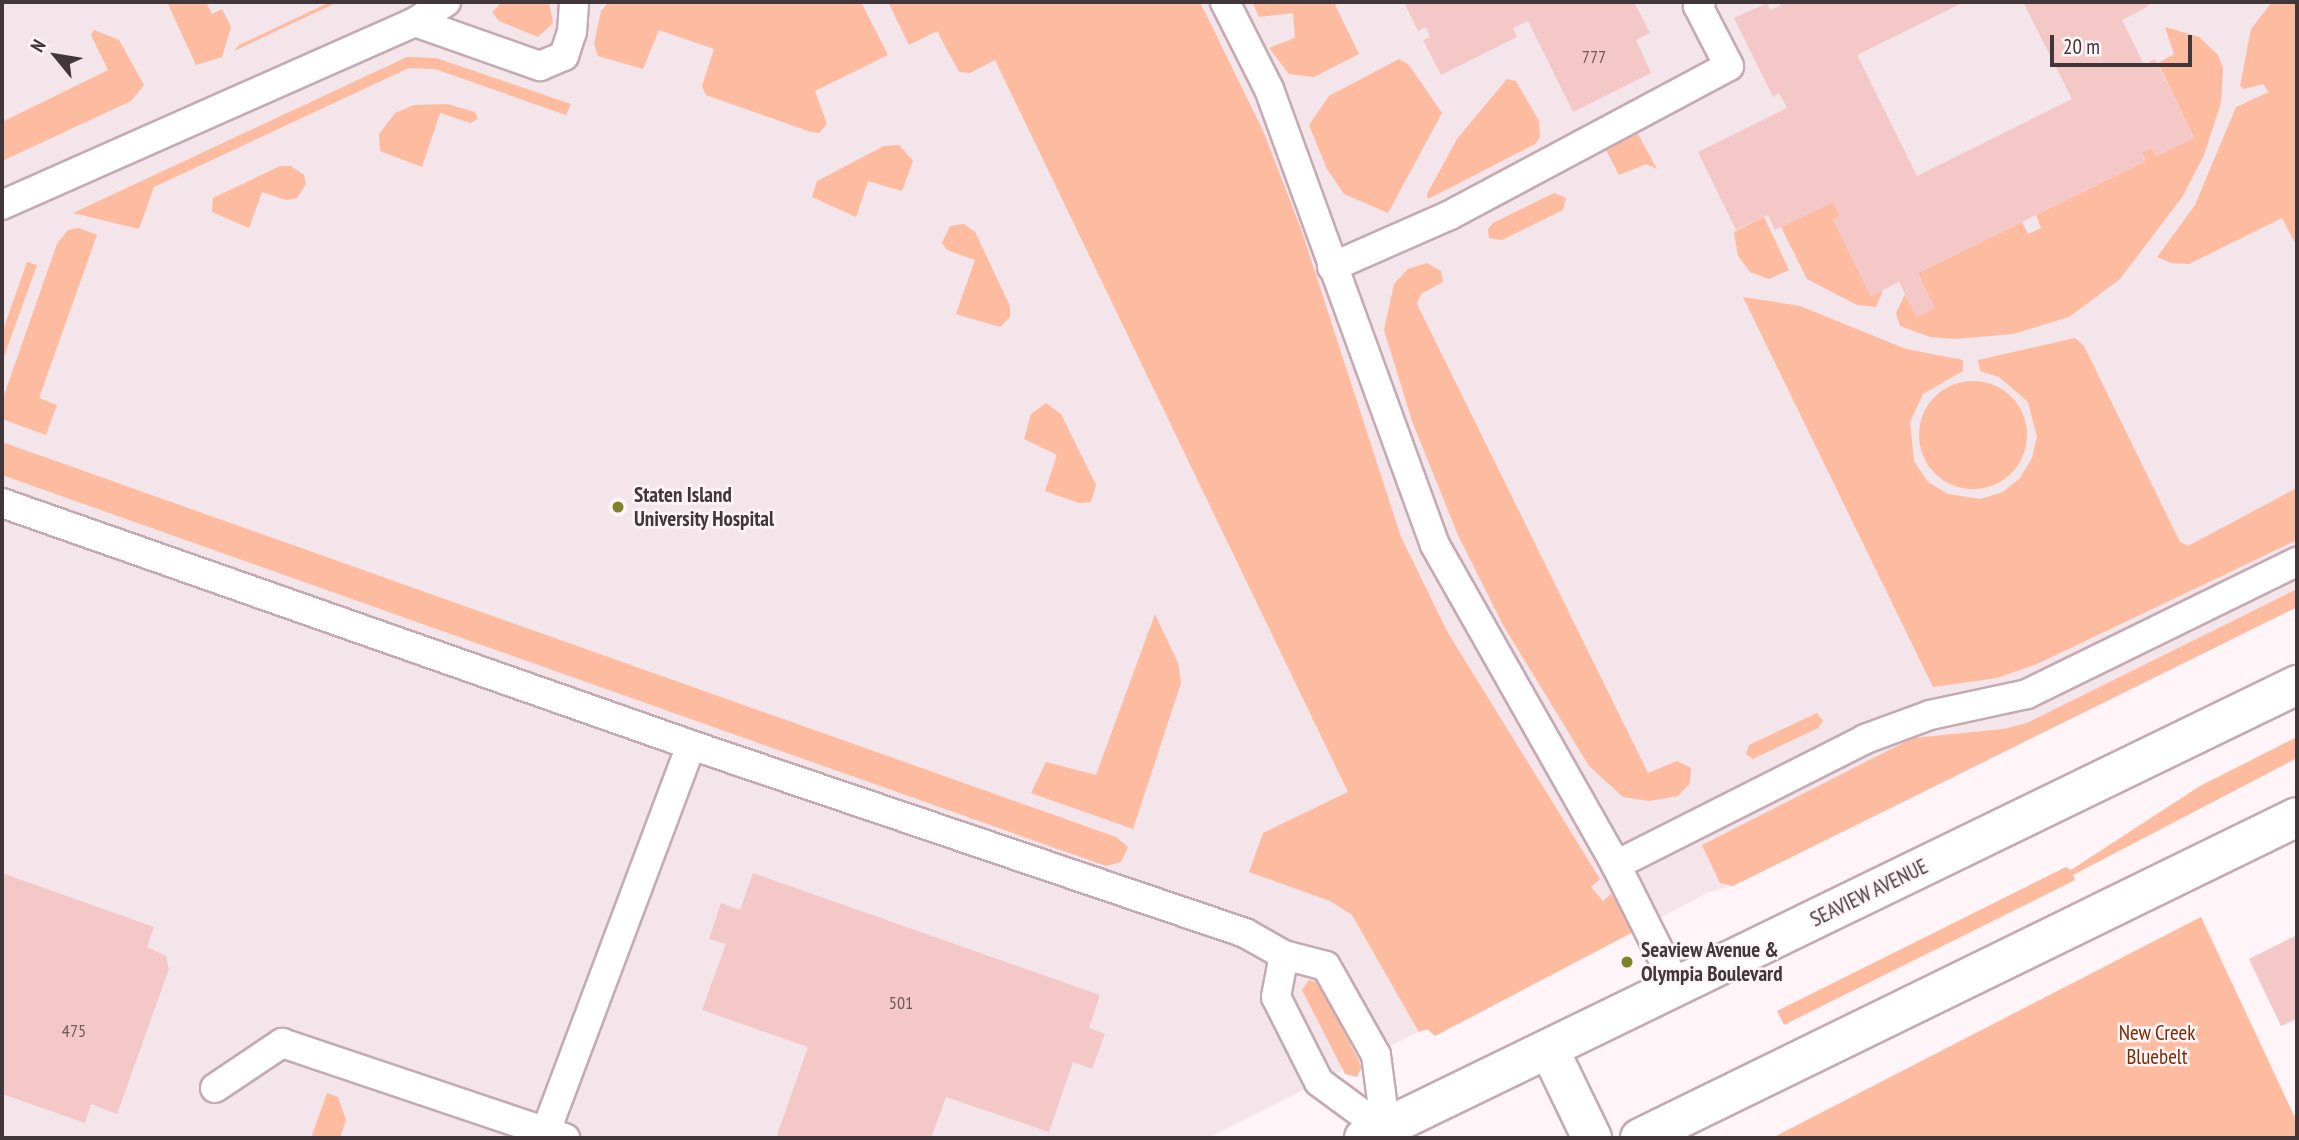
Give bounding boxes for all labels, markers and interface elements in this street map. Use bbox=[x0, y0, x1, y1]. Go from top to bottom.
north arrow bbox=[21, 21, 91, 91]
scale bar bbox=[2054, 21, 2196, 65]
text: 20 m bbox=[2063, 33, 2100, 60]
text: N bbox=[25, 35, 51, 56]
house number: 777 bbox=[1582, 46, 1606, 68]
place label: Staten Island University Hospital bbox=[634, 482, 775, 532]
marker: Staten Island University Hospital bbox=[608, 497, 628, 517]
street label: SEAVIEW AVENUE bbox=[1806, 854, 1932, 932]
place label: Seaview Avenue & Olympia Boulevard bbox=[1641, 937, 1783, 987]
marker: Seaview Avenue & Olympia Boulevard bbox=[1619, 954, 1635, 970]
house number: 501 bbox=[889, 992, 913, 1014]
house number: 475 bbox=[62, 1020, 86, 1042]
park label: New Creek Bluebelt bbox=[2118, 1020, 2196, 1070]

